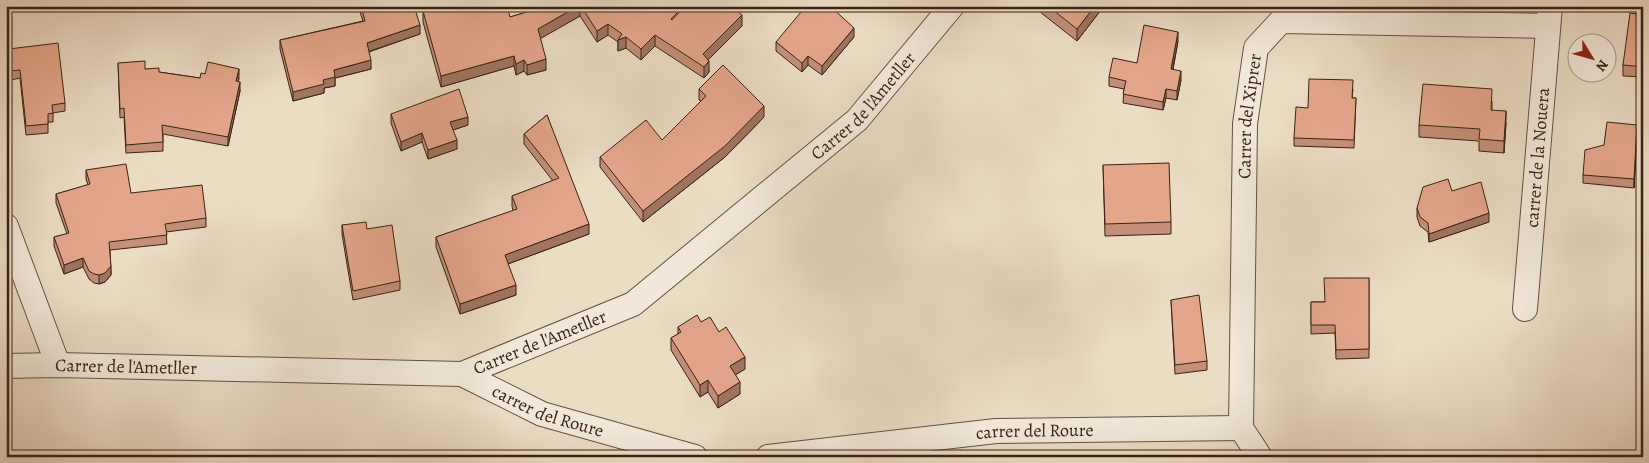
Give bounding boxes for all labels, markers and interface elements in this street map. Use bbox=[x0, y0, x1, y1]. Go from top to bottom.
north arrow bbox=[1566, 32, 1616, 82]
street label: Carrer de l'Ametller bbox=[806, 47, 921, 165]
street label: Carrer del Xiprer bbox=[1232, 52, 1267, 179]
text: N bbox=[1591, 56, 1613, 75]
street label: carrer de la Nouera bbox=[1520, 86, 1555, 228]
street label: Carrer de l'Ametller bbox=[469, 304, 610, 380]
street label: Carrer de l'Ametller bbox=[55, 353, 197, 380]
street label: carrer del Roure bbox=[488, 379, 606, 443]
street label: carrer del Roure bbox=[974, 418, 1094, 445]

